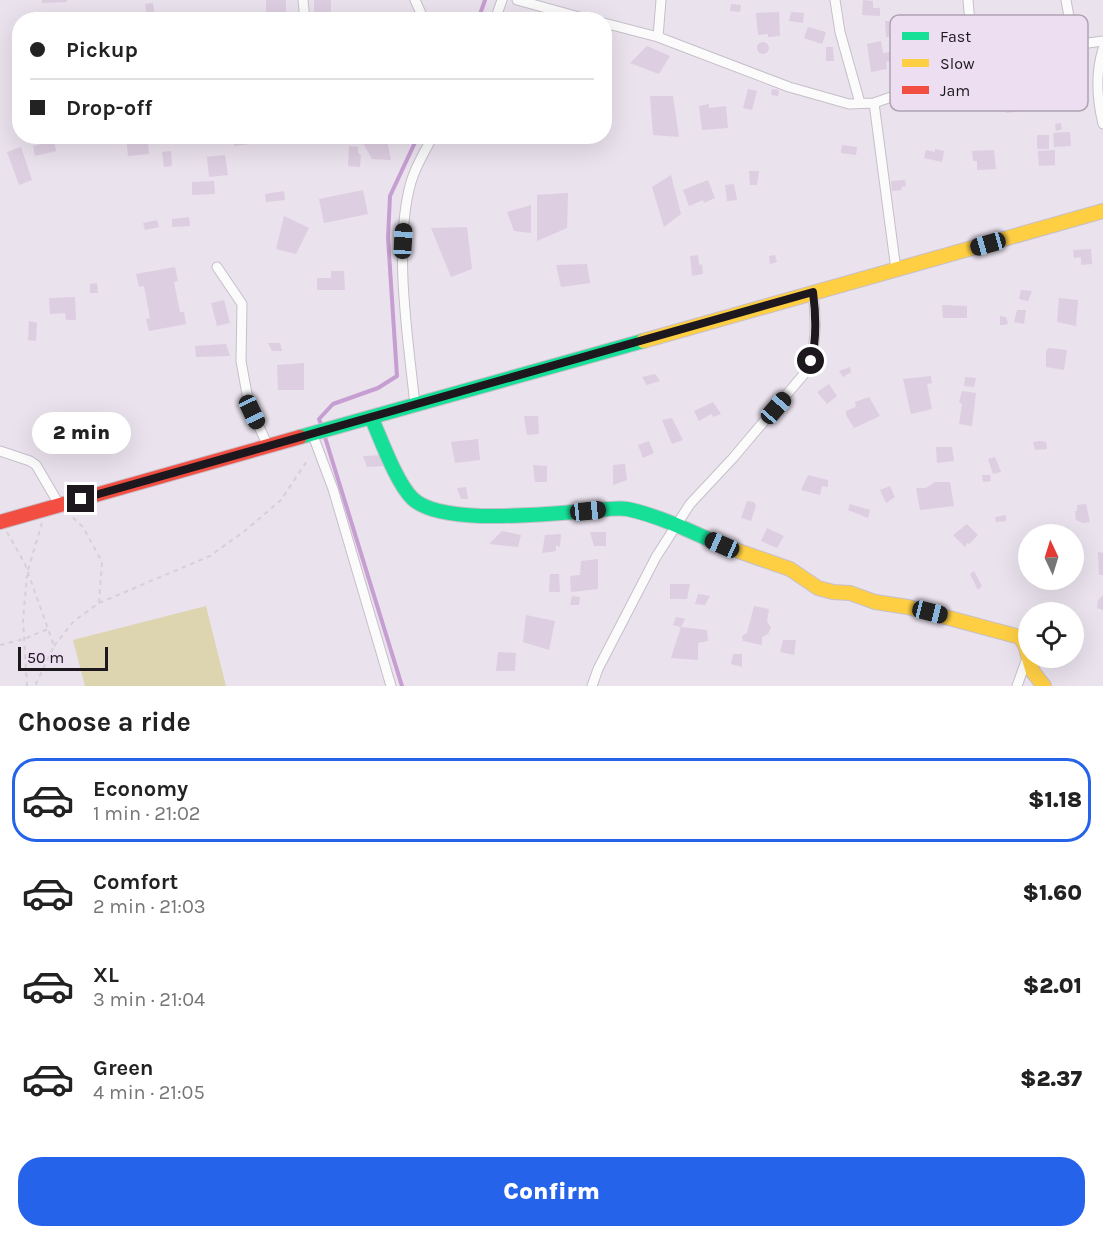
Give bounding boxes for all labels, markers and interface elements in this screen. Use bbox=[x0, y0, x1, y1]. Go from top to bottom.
legend bbox=[890, 15, 1088, 111]
text: Fast bbox=[940, 27, 971, 46]
text: Pickup bbox=[66, 37, 138, 63]
text: Slow bbox=[940, 54, 975, 73]
text: Jam bbox=[940, 81, 970, 100]
text: Drop-off bbox=[66, 95, 152, 121]
car bbox=[393, 223, 413, 259]
car bbox=[968, 230, 1008, 258]
route start bbox=[797, 347, 824, 374]
car bbox=[757, 389, 795, 427]
car bbox=[236, 392, 268, 432]
callout: 2 min bbox=[32, 412, 130, 454]
text: 2 min bbox=[53, 421, 110, 444]
route end bbox=[67, 485, 94, 512]
car bbox=[569, 500, 607, 522]
north arrow bbox=[1018, 524, 1084, 590]
map controls bbox=[1018, 524, 1084, 668]
car bbox=[702, 529, 742, 561]
car bbox=[910, 599, 950, 625]
button: locate bbox=[1018, 602, 1084, 668]
scale bar bbox=[18, 644, 108, 672]
text: 50 m bbox=[27, 648, 64, 667]
text: Choose a ride bbox=[18, 706, 191, 738]
icon: car bbox=[21, 773, 75, 827]
text: Economy bbox=[93, 776, 188, 802]
text: $1.18 bbox=[1028, 787, 1082, 813]
text: 1 min · 21:02 bbox=[93, 802, 200, 825]
icon: car bbox=[21, 866, 75, 920]
text: Comfort bbox=[93, 869, 178, 895]
text: $1.60 bbox=[1023, 880, 1082, 906]
text: 2 min · 21:03 bbox=[93, 895, 206, 918]
icon: car bbox=[21, 959, 75, 1013]
text: XL bbox=[93, 962, 119, 988]
text: $2.01 bbox=[1023, 973, 1082, 999]
text: 3 min · 21:04 bbox=[93, 988, 205, 1011]
icon: car bbox=[21, 1052, 75, 1106]
text: Green bbox=[93, 1055, 154, 1081]
text: $2.37 bbox=[1020, 1066, 1082, 1092]
text: 4 min · 21:05 bbox=[93, 1081, 205, 1104]
button: Confirm bbox=[18, 1157, 1085, 1226]

